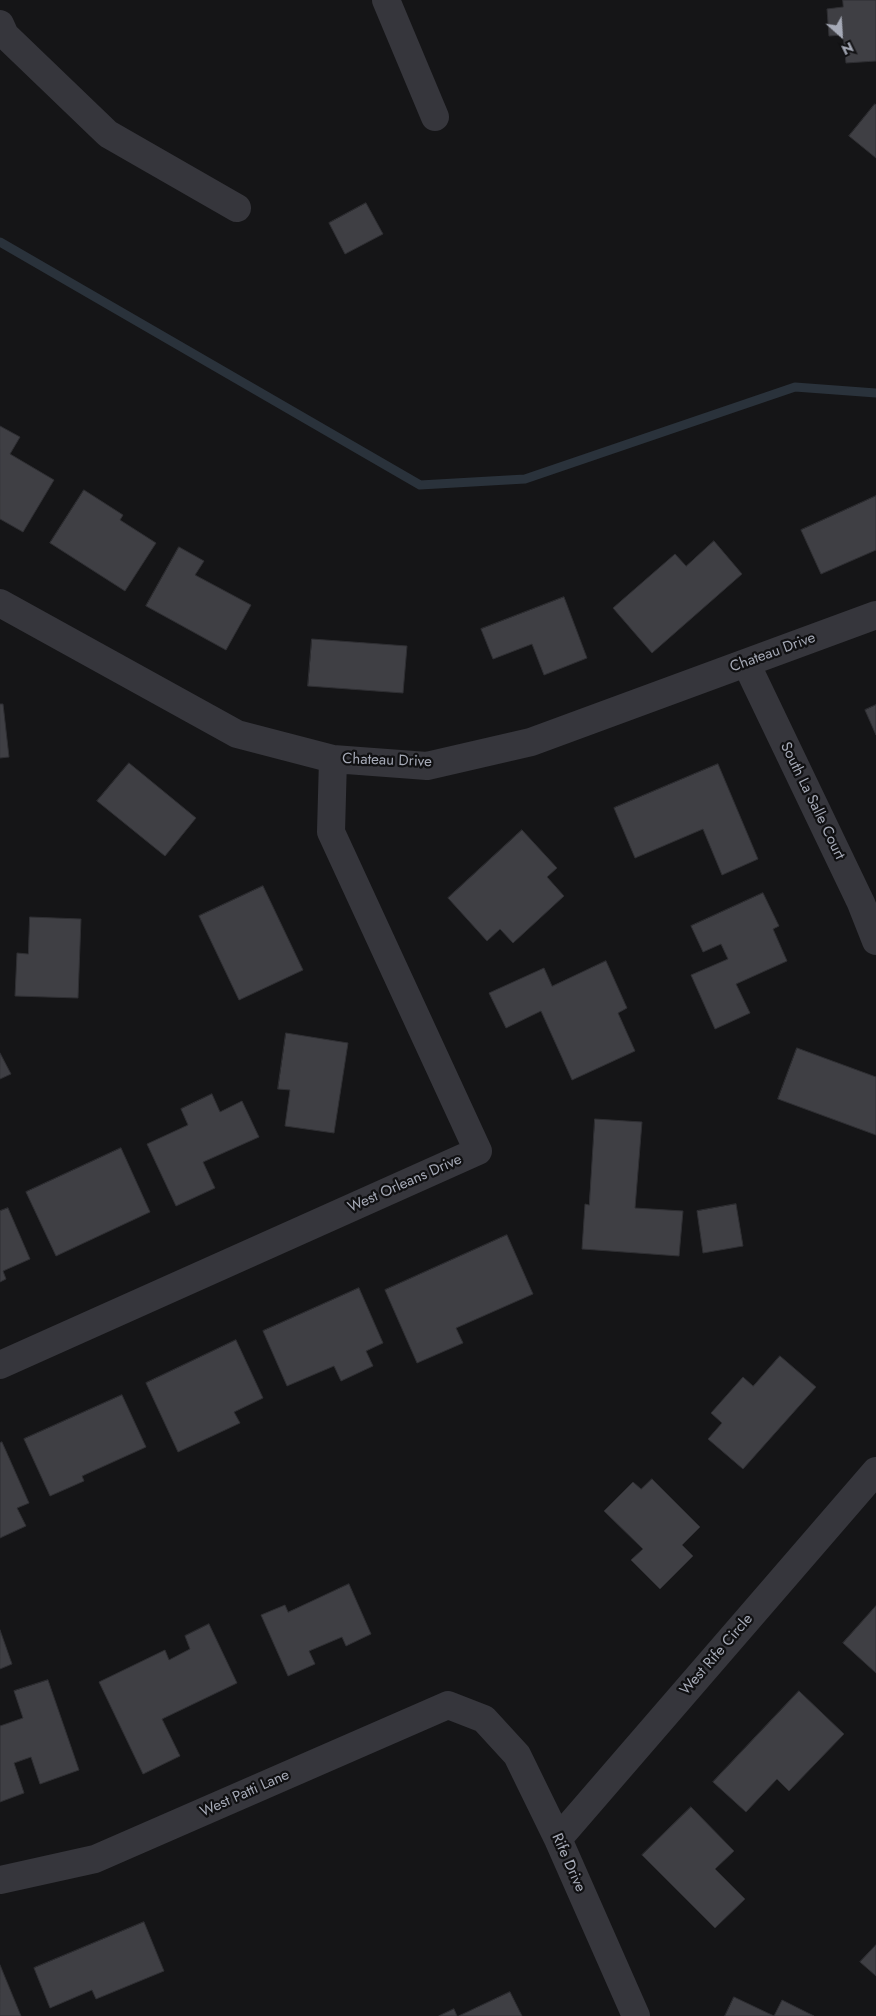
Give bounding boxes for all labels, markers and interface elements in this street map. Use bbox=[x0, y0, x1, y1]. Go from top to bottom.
north arrow bbox=[816, 10, 866, 60]
text: N bbox=[838, 37, 857, 60]
street label: Chateau Drive bbox=[728, 629, 818, 677]
street label: South La Salle Court bbox=[776, 739, 848, 863]
street label: Chateau Drive bbox=[342, 750, 432, 772]
street label: West Orleans Drive bbox=[345, 1151, 465, 1217]
street label: West Rife Circle bbox=[677, 1611, 757, 1699]
street label: West Patti Lane bbox=[198, 1766, 292, 1822]
street label: Rife Drive bbox=[547, 1831, 589, 1895]

